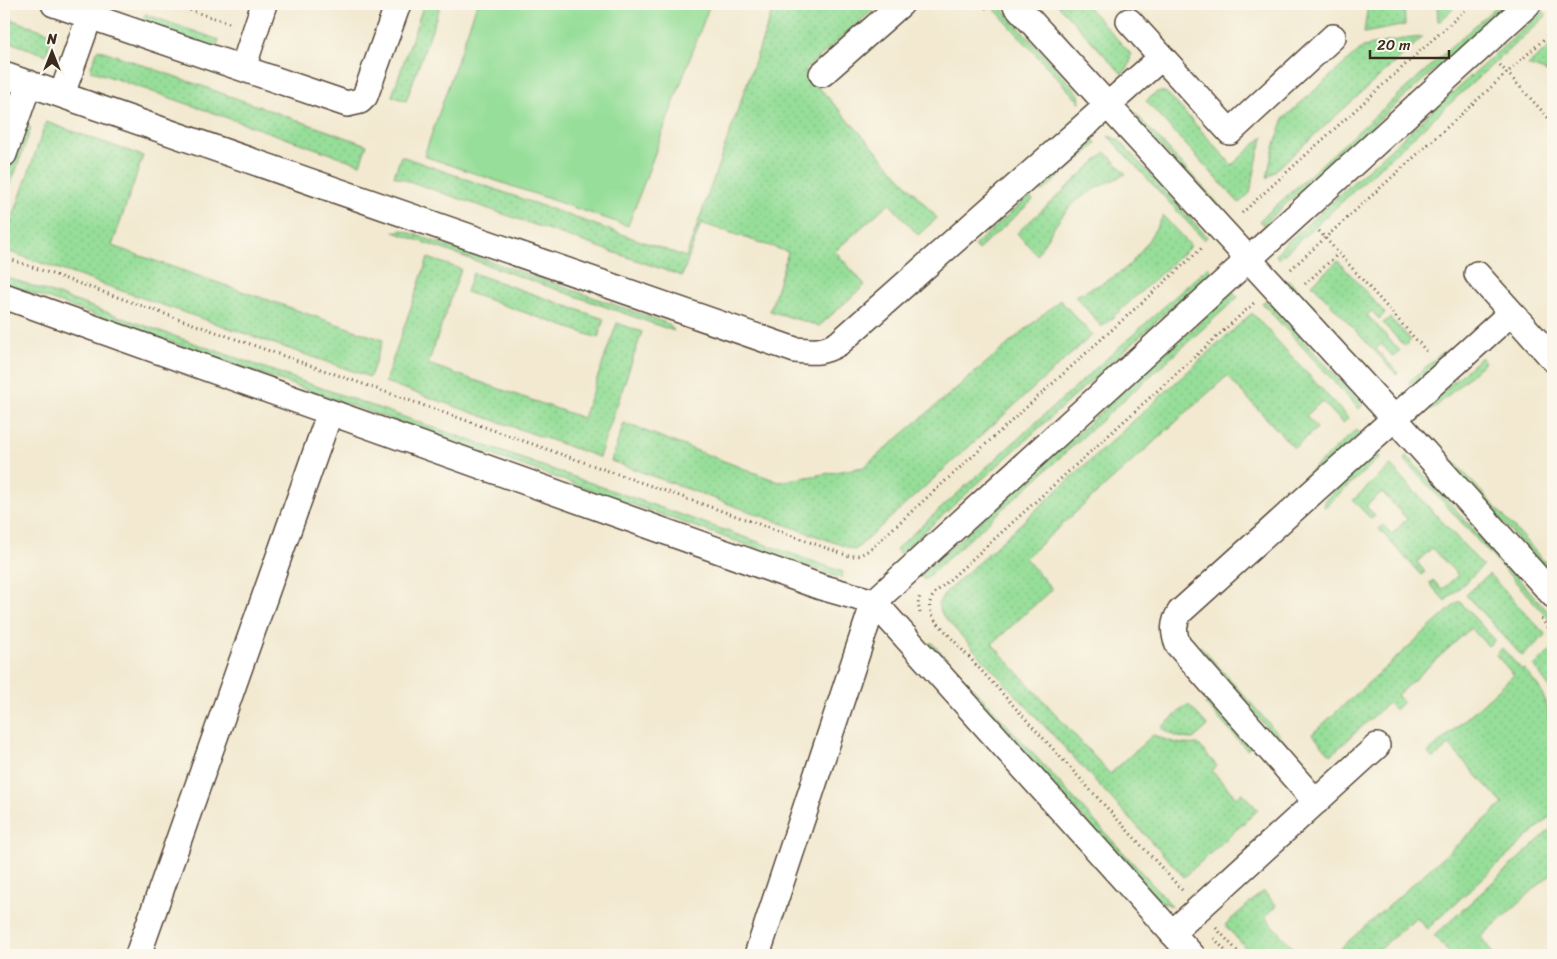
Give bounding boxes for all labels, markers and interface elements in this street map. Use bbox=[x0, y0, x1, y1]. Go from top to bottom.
text: N bbox=[46, 27, 57, 52]
north arrow bbox=[28, 28, 78, 78]
scale bar bbox=[1370, 28, 1448, 60]
text: 20 m bbox=[1377, 32, 1411, 58]

